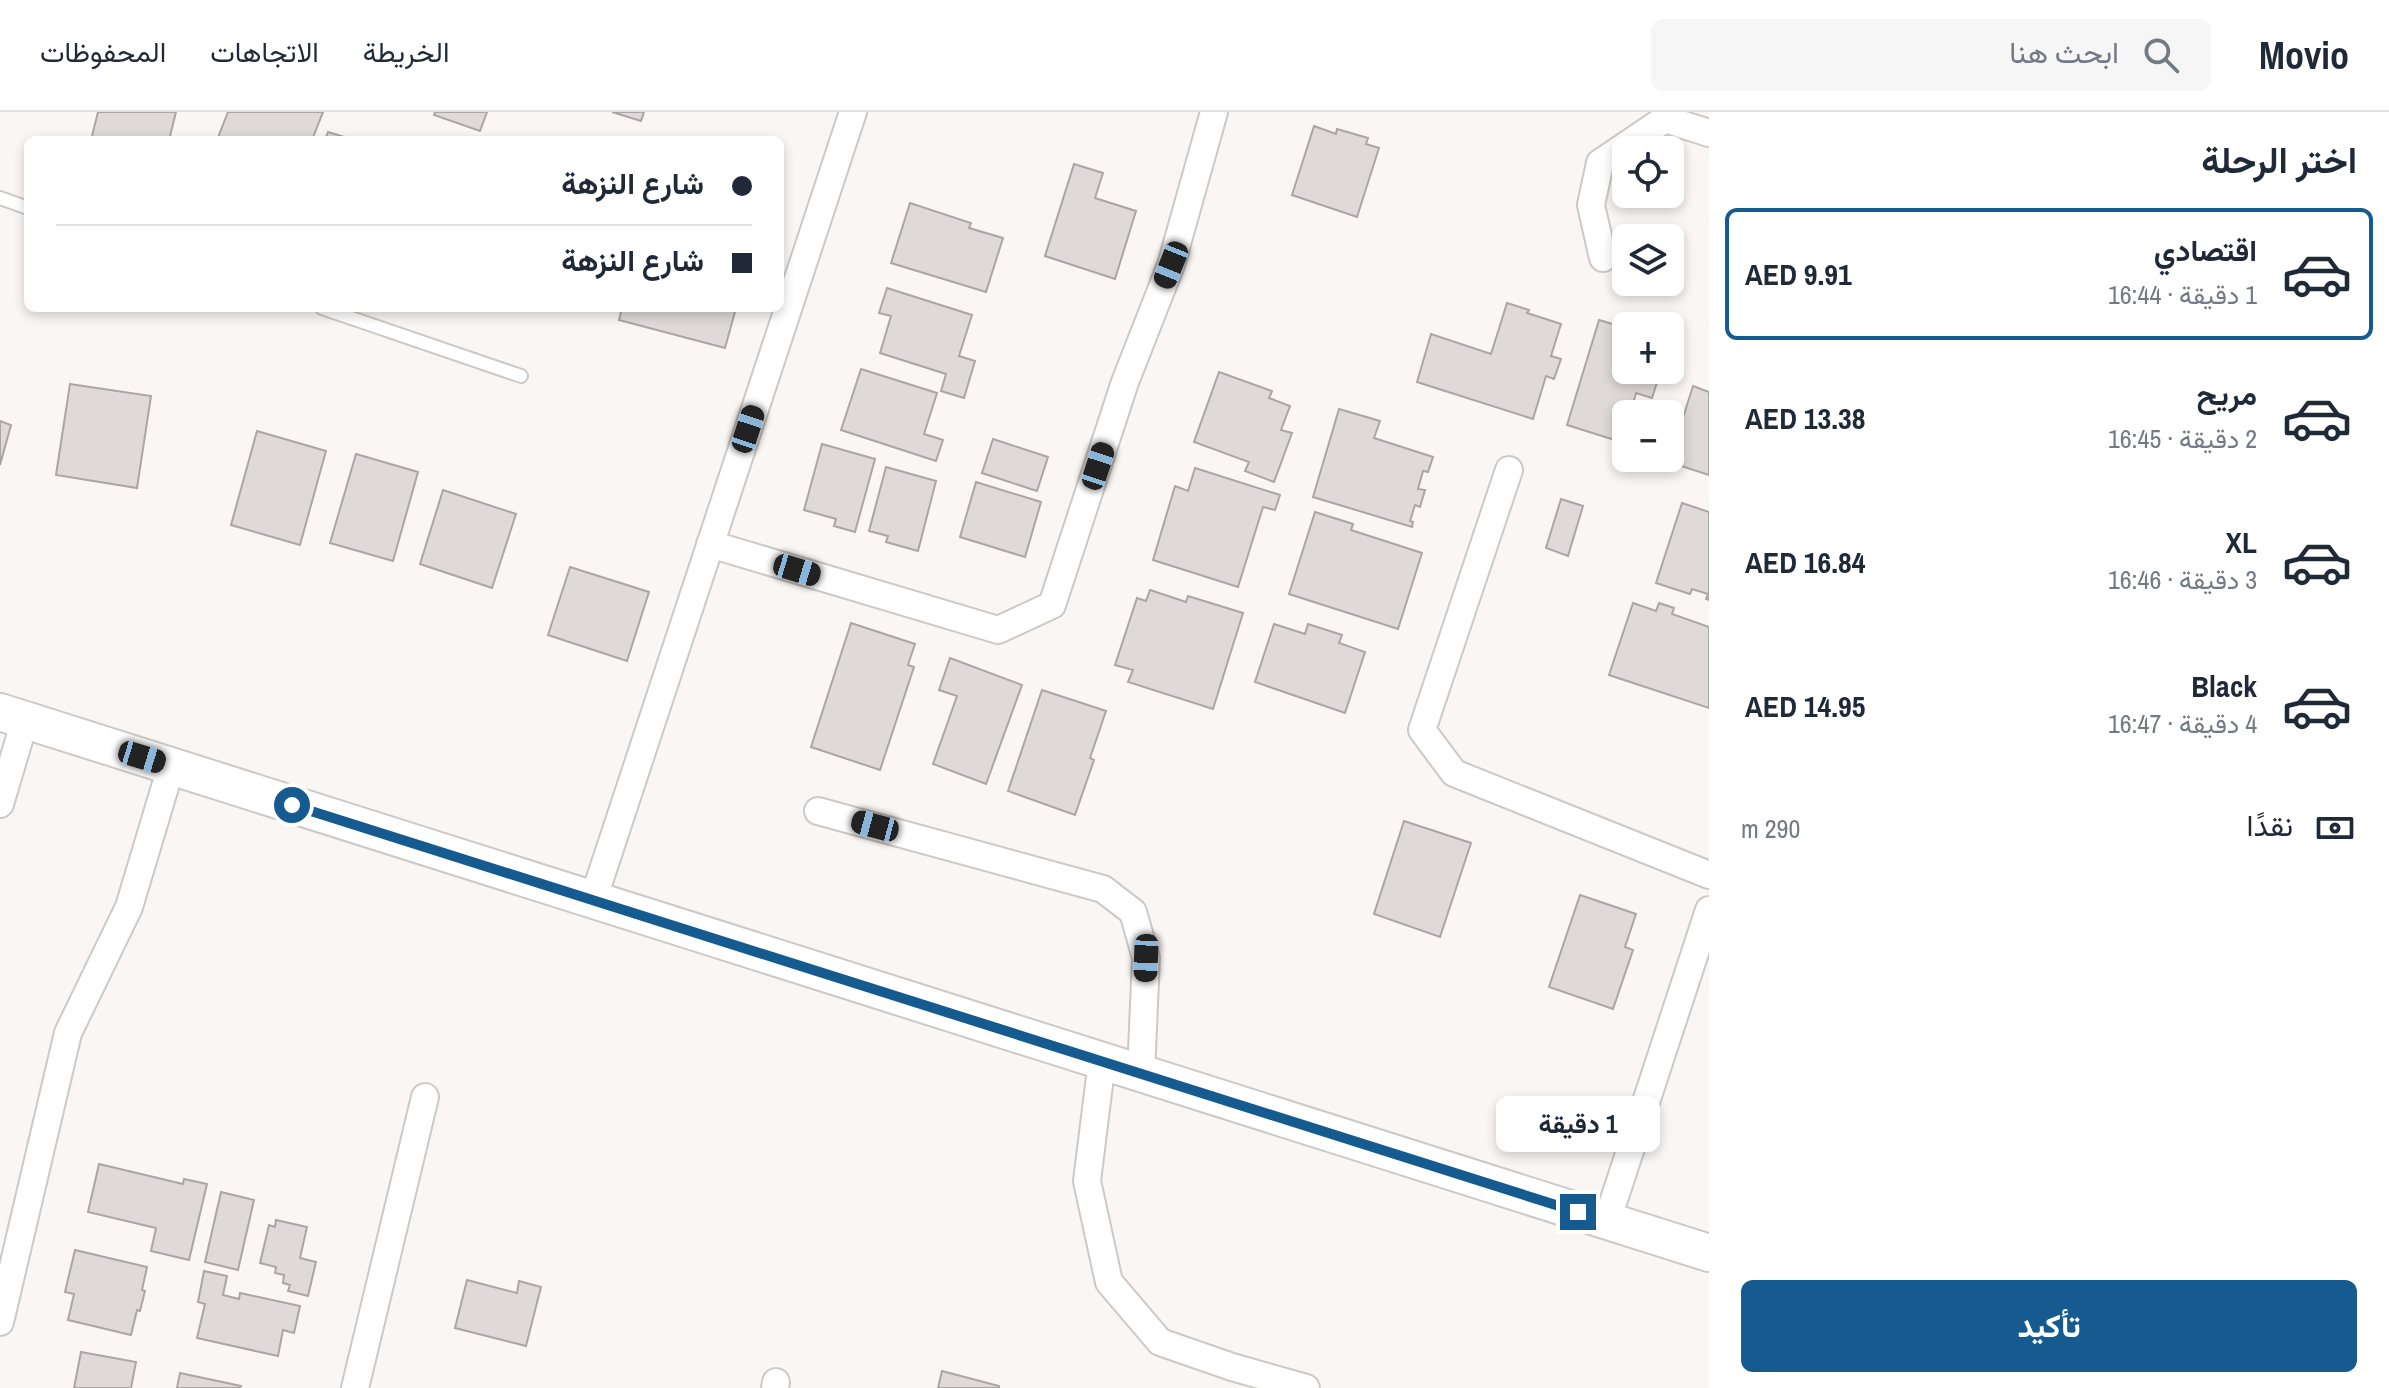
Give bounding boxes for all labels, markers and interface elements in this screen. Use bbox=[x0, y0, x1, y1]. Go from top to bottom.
search box bbox=[1651, 19, 2211, 91]
text: Movio bbox=[2259, 30, 2349, 81]
text: ابحث هنا bbox=[2009, 32, 2119, 72]
text: المحفوظات bbox=[40, 33, 166, 71]
text: الاتجاهات bbox=[210, 33, 319, 71]
text: الخريطة bbox=[363, 33, 449, 71]
icon: search bbox=[2139, 33, 2183, 77]
map controls bbox=[1612, 136, 1684, 472]
button: locate bbox=[1612, 136, 1684, 208]
text: اختر الرحلة bbox=[2201, 136, 2357, 184]
text: شارع النزهة bbox=[561, 163, 704, 203]
button: layers bbox=[1612, 224, 1684, 296]
text: اقتصادي bbox=[2154, 230, 2257, 270]
car bbox=[1151, 238, 1191, 292]
icon: car bbox=[2281, 238, 2353, 310]
text: شارع النزهة bbox=[561, 240, 704, 280]
text: AED 9.91 bbox=[1745, 254, 1852, 294]
text: 1 دقيقة · 16:44 bbox=[2108, 277, 2257, 312]
button: + bbox=[1612, 312, 1684, 384]
text: مريح bbox=[2197, 374, 2257, 414]
icon: car bbox=[2281, 382, 2353, 454]
text: AED 13.38 bbox=[1745, 398, 1865, 438]
button: − bbox=[1612, 400, 1684, 472]
car bbox=[729, 402, 767, 456]
text: 2 دقيقة · 16:45 bbox=[2108, 421, 2257, 456]
car bbox=[1079, 439, 1117, 493]
text: XL bbox=[2226, 522, 2257, 562]
icon: car bbox=[2281, 526, 2353, 598]
text: AED 16.84 bbox=[1745, 542, 1865, 582]
car bbox=[771, 552, 823, 588]
text: 3 دقيقة · 16:46 bbox=[2108, 562, 2257, 597]
text: Black bbox=[2191, 666, 2257, 706]
icon: car bbox=[2281, 670, 2353, 742]
text: AED 14.95 bbox=[1745, 686, 1865, 726]
text: 4 دقيقة · 16:47 bbox=[2108, 706, 2257, 741]
car bbox=[116, 739, 168, 775]
route start bbox=[274, 787, 310, 823]
text: نقدًا bbox=[2247, 805, 2293, 845]
icon: cash bbox=[2313, 806, 2357, 850]
car bbox=[849, 808, 901, 844]
text: 290 m bbox=[1741, 811, 1800, 846]
car bbox=[1133, 934, 1159, 982]
callout: 1 دقيقة bbox=[1496, 1096, 1660, 1152]
text: 1 دقيقة bbox=[1538, 1106, 1618, 1141]
route end bbox=[1560, 1194, 1596, 1230]
button: تأكيد bbox=[1741, 1280, 2357, 1372]

